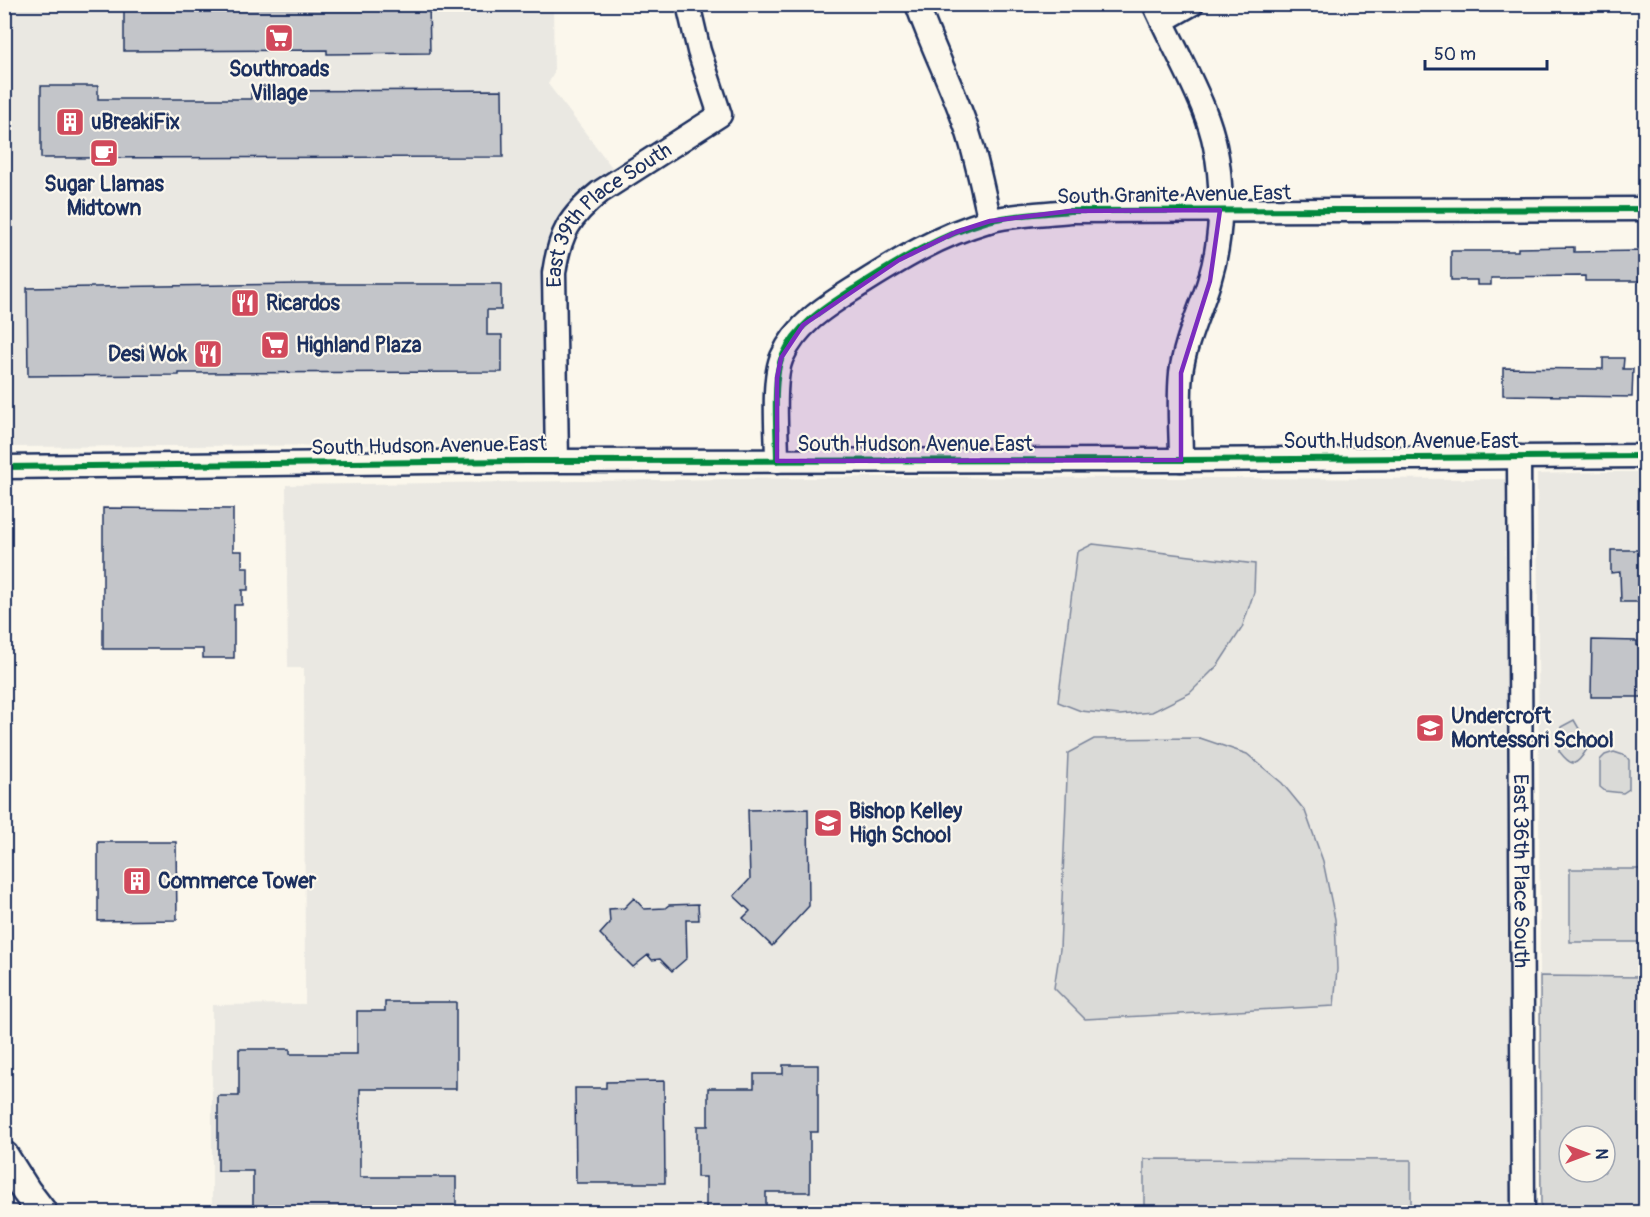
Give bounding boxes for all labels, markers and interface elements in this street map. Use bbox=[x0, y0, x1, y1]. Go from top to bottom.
supermarket icon: Southroads Village bbox=[263, 22, 295, 54]
scale bar bbox=[1425, 33, 1546, 71]
text: 50 m bbox=[1434, 43, 1476, 66]
place label: Southroads Village bbox=[229, 56, 330, 107]
building icon: uBreakiFix bbox=[54, 106, 86, 138]
place label: uBreakiFix bbox=[91, 109, 180, 136]
street label: East 39th Place South bbox=[540, 136, 676, 288]
cafe icon: Sugar Llamas Midtown bbox=[88, 137, 120, 169]
place label: Sugar Llamas Midtown bbox=[44, 171, 164, 222]
street label: South Granite Avenue East bbox=[1057, 179, 1292, 211]
restaurant icon: Ricardos bbox=[229, 287, 261, 319]
place label: Ricardos bbox=[266, 290, 341, 317]
supermarket icon: Highland Plaza bbox=[259, 329, 291, 361]
place label: Highland Plaza bbox=[296, 332, 422, 359]
restaurant icon: Desi Wok bbox=[192, 338, 224, 370]
place label: Desi Wok bbox=[108, 341, 187, 368]
street label: South Hudson Avenue East bbox=[1283, 428, 1519, 455]
street label: South Hudson Avenue East bbox=[311, 430, 548, 462]
street label: South Hudson Avenue East bbox=[797, 431, 1033, 458]
place label: Undercroft Montessori School bbox=[1451, 703, 1614, 754]
school or university icon: Undercroft Montessori School bbox=[1414, 712, 1446, 744]
street label: East 36th Place South bbox=[1507, 774, 1535, 968]
place label: Bishop Kelley High School bbox=[849, 798, 962, 849]
school or university icon: Bishop Kelley High School bbox=[812, 807, 844, 839]
building icon: Commerce Tower bbox=[121, 865, 153, 897]
place label: Commerce Tower bbox=[158, 868, 317, 895]
north arrow bbox=[1557, 1124, 1617, 1184]
text: N bbox=[1591, 1149, 1611, 1160]

